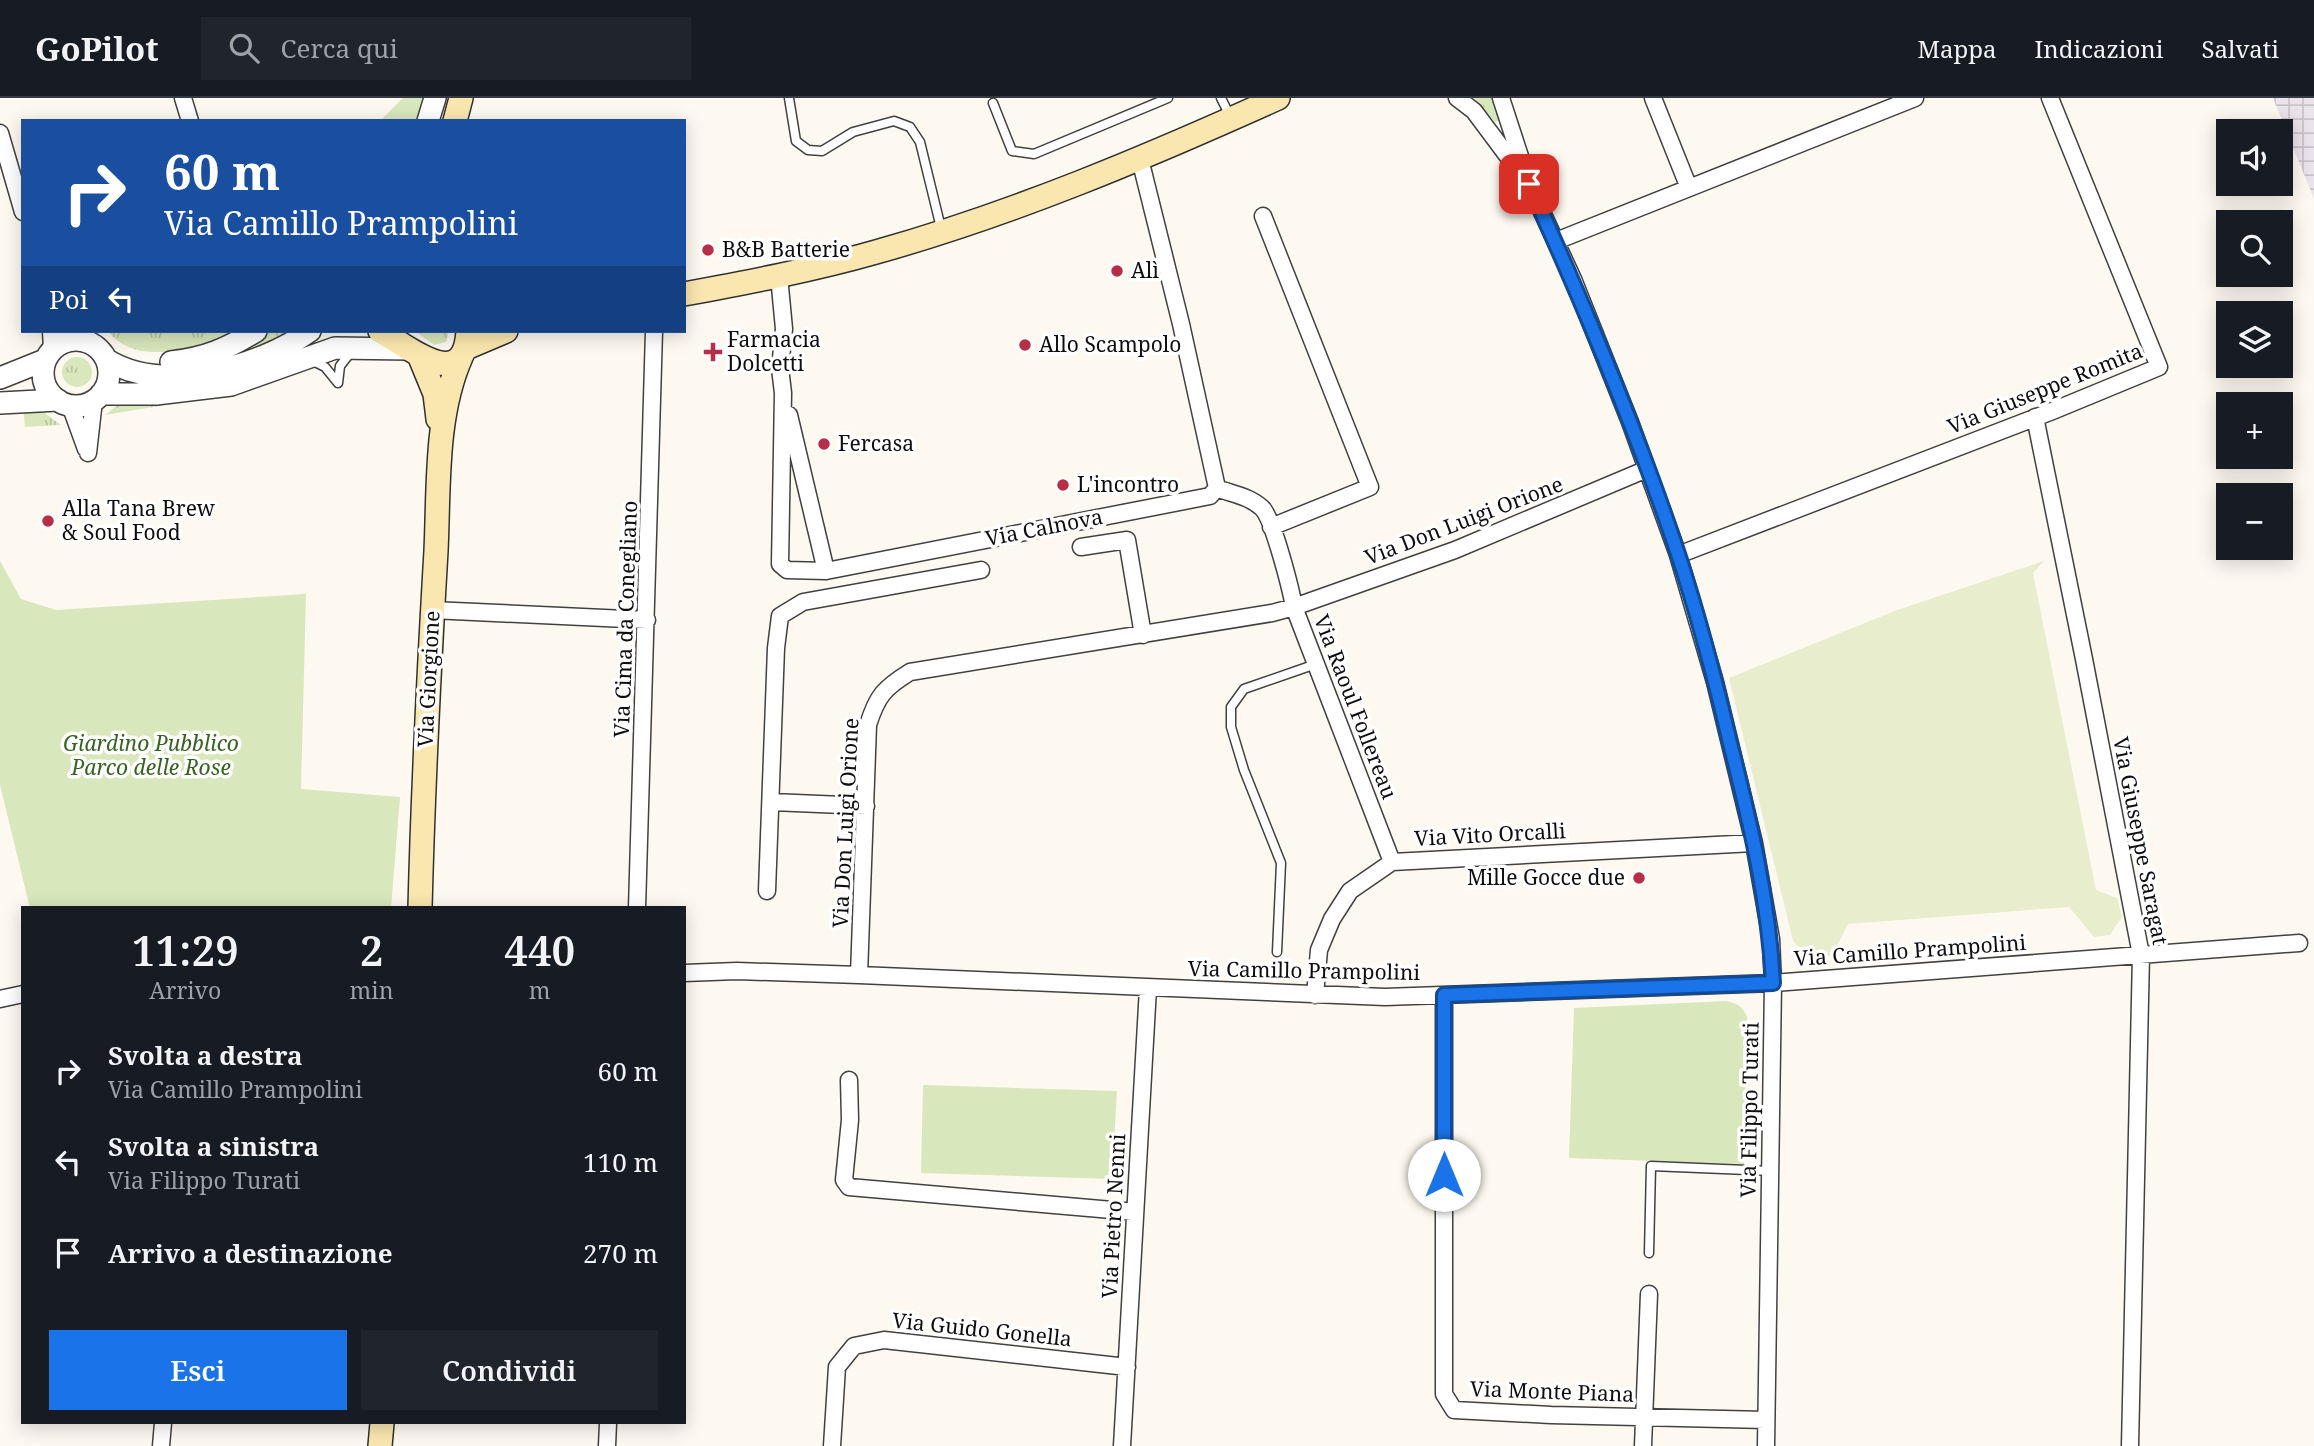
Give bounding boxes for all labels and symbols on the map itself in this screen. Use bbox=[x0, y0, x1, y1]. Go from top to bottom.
pin bbox=[1499, 154, 1559, 214]
place label: B&B Batterie bbox=[722, 235, 850, 263]
marker: B&B Batterie bbox=[700, 242, 716, 258]
place label: Alì bbox=[1131, 256, 1159, 284]
marker: Alì bbox=[1109, 263, 1125, 279]
place label: Farmacia Dolcetti bbox=[727, 325, 821, 377]
place label: Allo Scampolo bbox=[1039, 330, 1181, 358]
street label: Via Giuseppe Romita bbox=[1943, 336, 2146, 440]
marker: Allo Scampolo bbox=[1017, 337, 1033, 353]
marker: Farmacia Dolcetti bbox=[705, 344, 721, 360]
place label: Fercasa bbox=[838, 429, 914, 457]
marker: Fercasa bbox=[816, 436, 832, 452]
street label: Via Don Luigi Orione bbox=[1360, 469, 1567, 571]
place label: L'incontro bbox=[1077, 470, 1179, 498]
marker: L'incontro bbox=[1055, 477, 1071, 493]
place label: Alla Tana Brew & Soul Food bbox=[62, 494, 216, 546]
street label: Via Cima da Conegliano bbox=[607, 500, 643, 738]
street label: Via Calnova bbox=[983, 502, 1105, 552]
marker: Alla Tana Brew & Soul Food bbox=[40, 513, 56, 529]
street label: Via Giorgione bbox=[410, 610, 446, 748]
street label: Via Raoul Follereau bbox=[1308, 610, 1404, 803]
street label: Via Don Luigi Orione bbox=[826, 717, 864, 929]
park label: Giardino Pubblico Parco delle Rose bbox=[63, 729, 239, 781]
street label: Via Giuseppe Saragat bbox=[2107, 734, 2175, 947]
street label: Via Vito Orcalli bbox=[1414, 816, 1567, 852]
place label: Mille Gocce due bbox=[1467, 863, 1625, 891]
marker: Mille Gocce due bbox=[1631, 870, 1647, 886]
street label: Via Camillo Prampolini bbox=[1793, 928, 2027, 972]
street label: Via Camillo Prampolini bbox=[1188, 954, 1421, 986]
street label: Via Filippo Turati bbox=[1733, 1022, 1765, 1198]
street label: Via Pietro Nenni bbox=[1095, 1133, 1131, 1299]
position arrow bbox=[1407, 1138, 1481, 1212]
street label: Via Guido Gonella bbox=[891, 1306, 1073, 1352]
street label: Via Monte Piana bbox=[1469, 1374, 1635, 1408]

